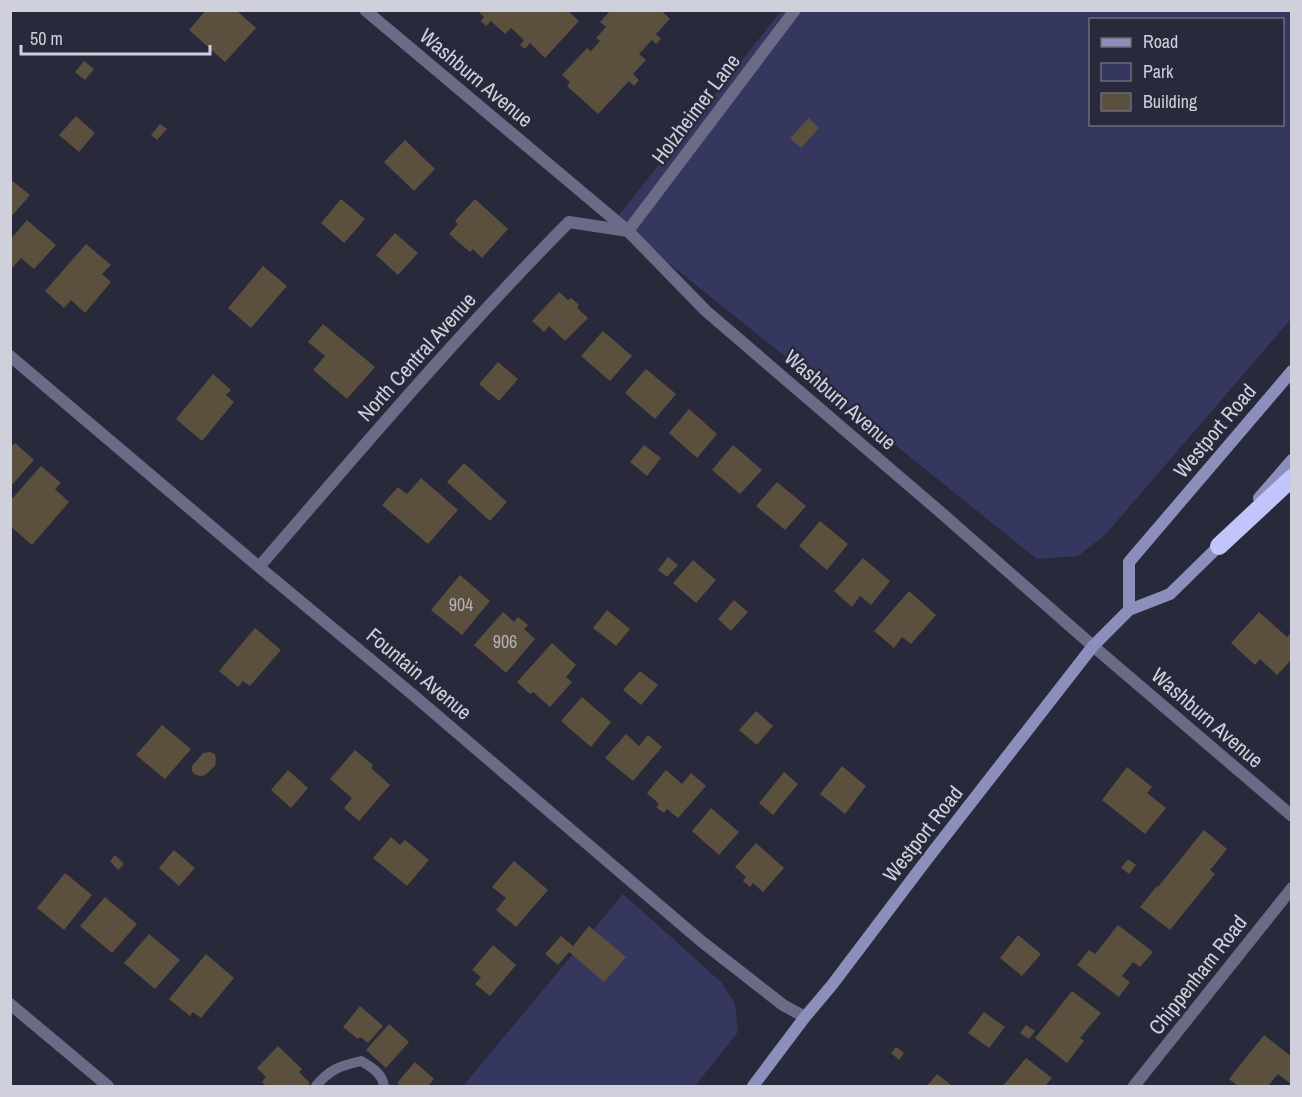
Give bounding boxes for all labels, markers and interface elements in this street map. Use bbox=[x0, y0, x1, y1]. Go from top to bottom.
scale bar bbox=[21, 18, 210, 56]
legend bbox=[1089, 18, 1284, 126]
street label: Washburn Avenue bbox=[413, 22, 539, 134]
text: 50 m bbox=[30, 26, 63, 51]
text: Road bbox=[1143, 29, 1178, 54]
street label: Holzheimer Lane bbox=[645, 48, 747, 170]
text: Park bbox=[1143, 59, 1174, 84]
text: Building bbox=[1143, 89, 1198, 114]
street label: North Central Avenue bbox=[351, 286, 482, 427]
street label: Washburn Avenue bbox=[778, 343, 903, 456]
street label: Westport Road bbox=[1167, 377, 1263, 484]
house number: 904 bbox=[449, 592, 473, 617]
street label: Fountain Avenue bbox=[361, 621, 478, 726]
house number: 906 bbox=[493, 629, 517, 654]
street label: Washburn Avenue bbox=[1145, 661, 1270, 774]
street label: Westport Road bbox=[876, 780, 969, 888]
street label: Chippenham Road bbox=[1142, 909, 1254, 1041]

